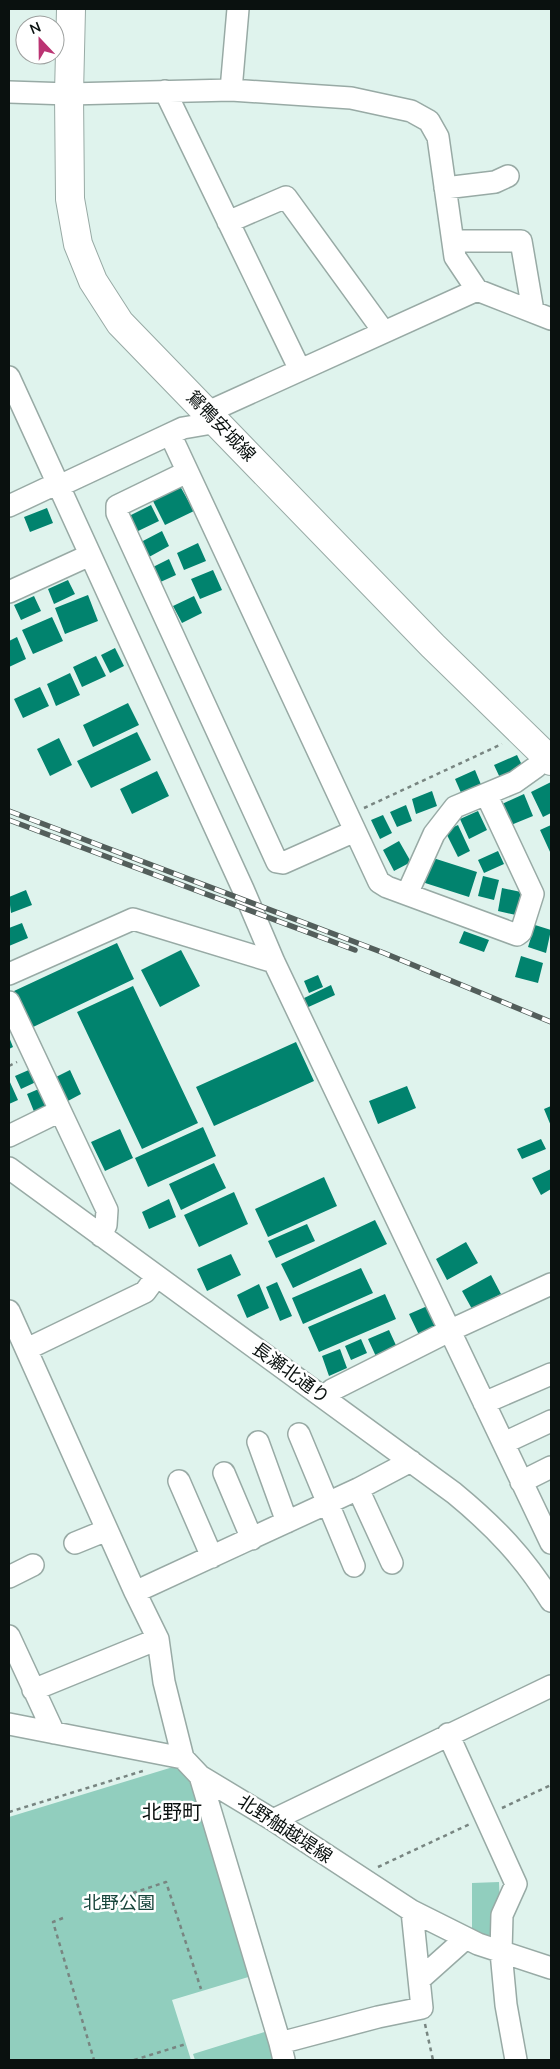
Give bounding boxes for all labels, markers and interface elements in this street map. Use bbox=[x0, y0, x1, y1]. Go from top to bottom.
north arrow bbox=[15, 15, 65, 65]
text: N bbox=[27, 18, 44, 39]
street label: 鴛鴨安城線 bbox=[181, 385, 261, 467]
street label: 長瀬北通り bbox=[248, 1337, 334, 1409]
street label: 北野舳越堤線 bbox=[233, 1790, 337, 1868]
district label: 北野町 bbox=[142, 1799, 202, 1826]
park label: 北野公園 bbox=[83, 1891, 155, 1915]

